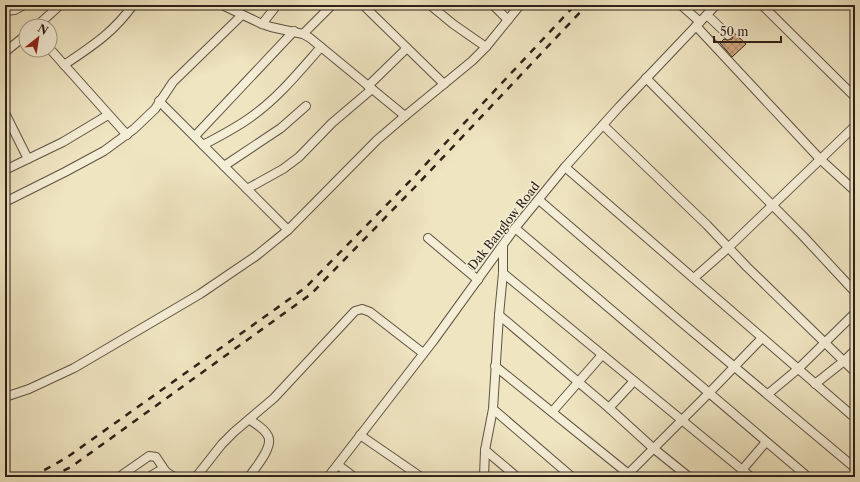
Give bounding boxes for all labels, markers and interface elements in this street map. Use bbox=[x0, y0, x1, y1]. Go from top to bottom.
north arrow bbox=[18, 18, 58, 58]
scale bar bbox=[714, 18, 781, 44]
text: N bbox=[35, 21, 51, 38]
text: 50 m bbox=[720, 24, 749, 39]
street label: Dak Banglow Road bbox=[465, 178, 543, 273]

